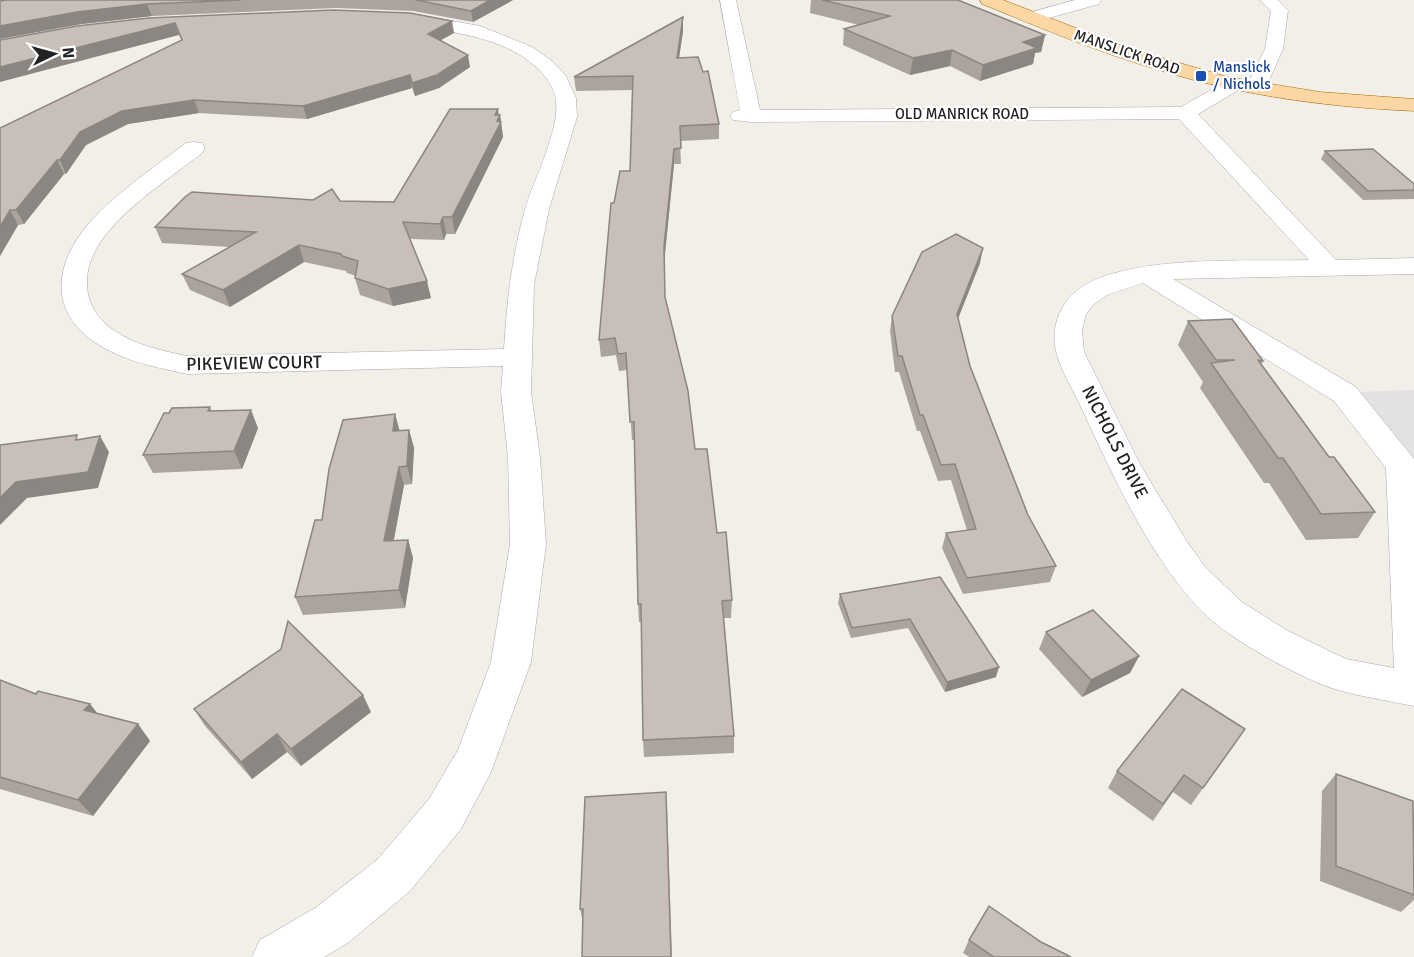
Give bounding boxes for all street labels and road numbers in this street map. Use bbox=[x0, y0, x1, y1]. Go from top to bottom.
street label: MANSLICK ROAD bbox=[1072, 25, 1182, 79]
street label: OLD MANRICK ROAD bbox=[895, 105, 1029, 123]
street label: PIKEVIEW COURT bbox=[186, 351, 322, 375]
street label: NICHOLS DRIVE bbox=[1077, 382, 1153, 502]

